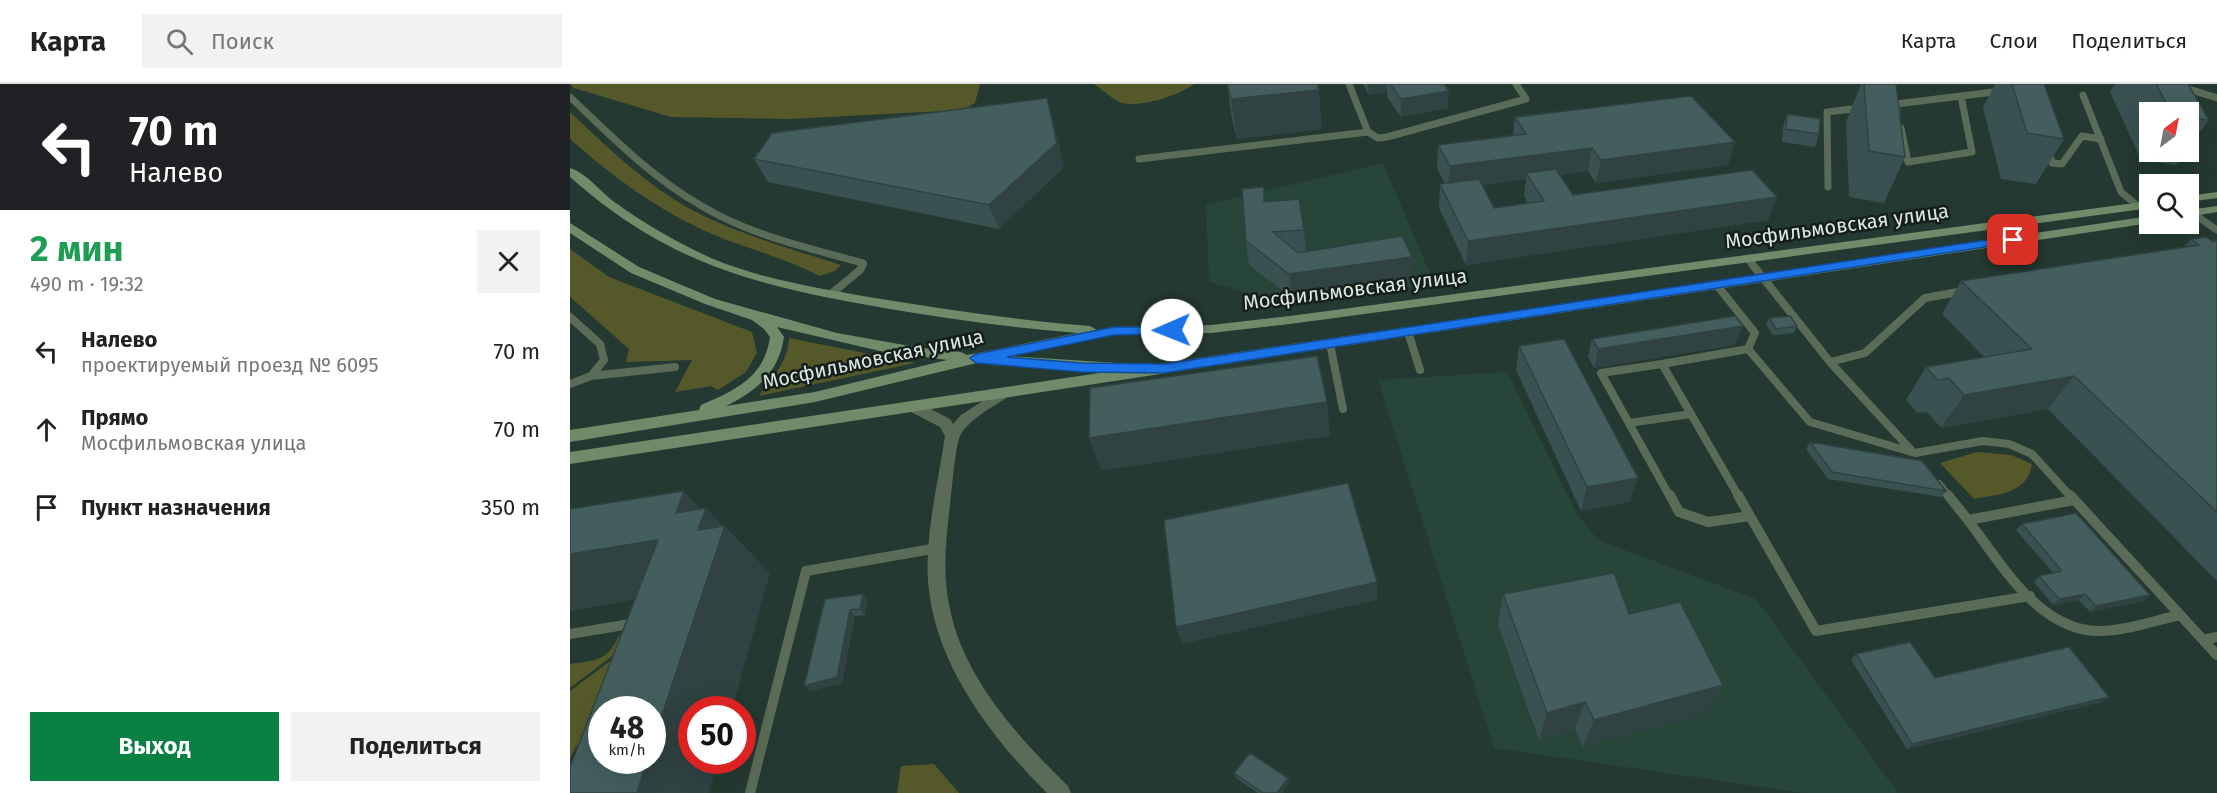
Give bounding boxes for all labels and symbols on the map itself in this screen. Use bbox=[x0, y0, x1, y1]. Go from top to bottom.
north arrow bbox=[2139, 102, 2199, 162]
street label: Мосфильмовская улица bbox=[1724, 198, 1950, 254]
pin bbox=[1987, 214, 2038, 265]
street label: Мосфильмовская улица bbox=[1242, 263, 1468, 315]
position arrow bbox=[1140, 298, 1204, 362]
street label: Мосфильмовская улица bbox=[760, 324, 986, 394]
speed limit sign: 50 bbox=[678, 696, 756, 774]

